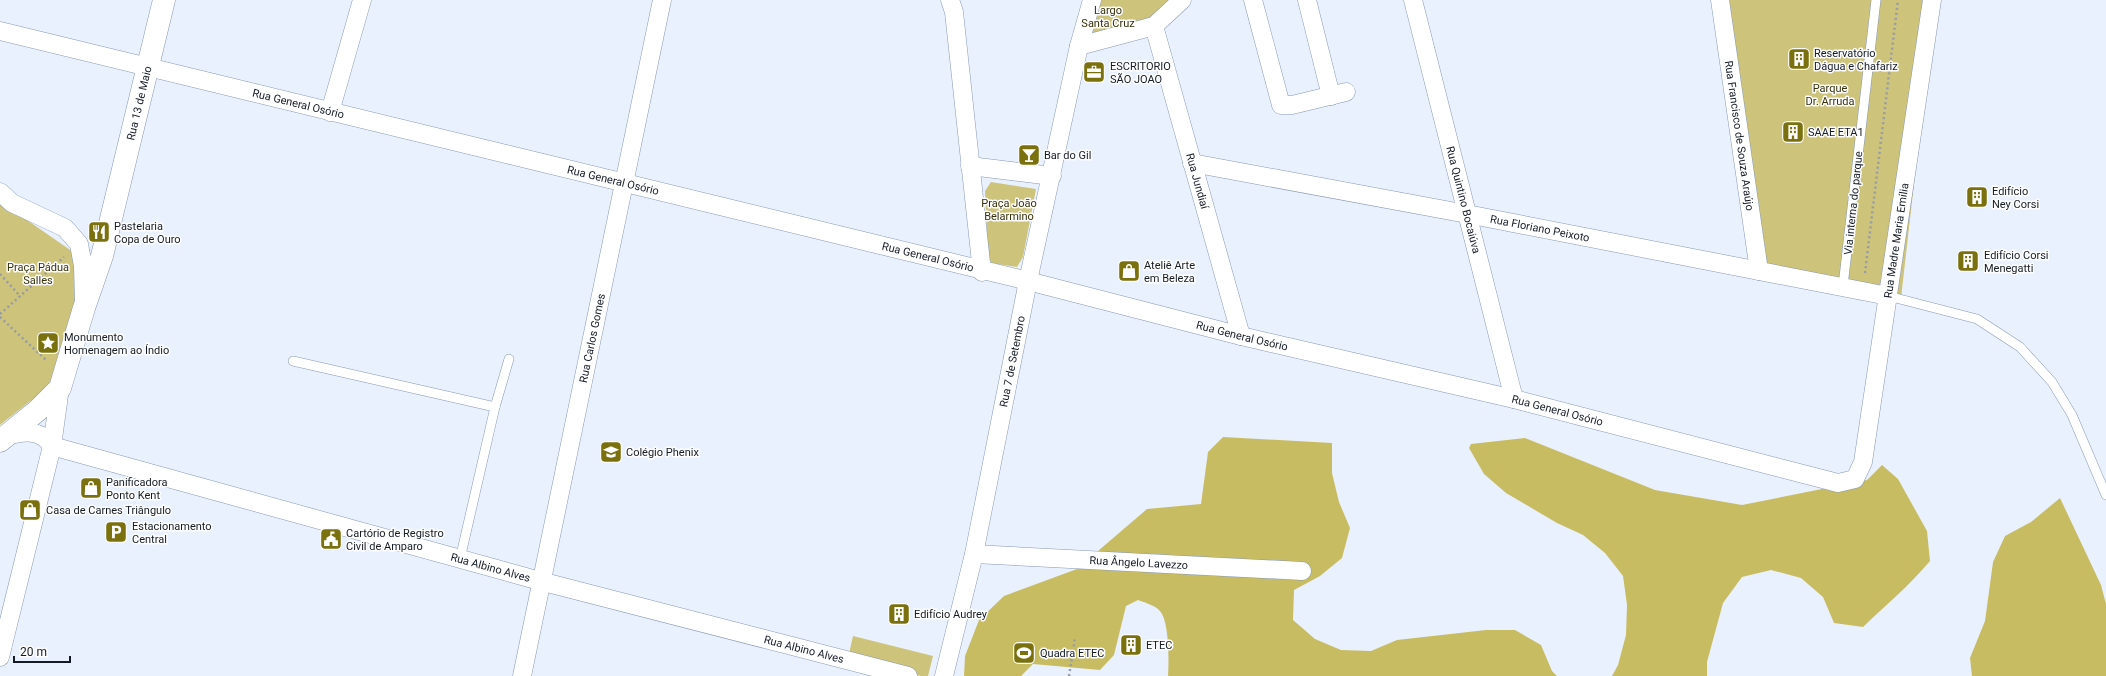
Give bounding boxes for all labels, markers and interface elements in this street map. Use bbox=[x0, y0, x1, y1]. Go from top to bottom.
park label: Largo Santa Cruz bbox=[1081, 4, 1135, 30]
building icon: Reservatório Dágua e Chafariz bbox=[1786, 46, 1812, 72]
place label: Reservatório Dágua e Chafariz bbox=[1814, 47, 1898, 73]
office icon: ESCRITORIO SÃO JOAO bbox=[1081, 59, 1107, 85]
place label: ESCRITORIO SÃO JOAO bbox=[1110, 60, 1171, 86]
street label: Rua Francisco de Souza Araújo bbox=[1722, 60, 1756, 212]
street label: Rua 13 de Maio bbox=[124, 65, 155, 142]
park label: Parque Dr. Arruda bbox=[1806, 82, 1854, 108]
street label: Rua General Osório bbox=[251, 87, 345, 121]
building icon: SAAE ETA1 bbox=[1780, 119, 1806, 145]
place label: SAAE ETA1 bbox=[1808, 126, 1864, 139]
bar icon: Bar do Gil bbox=[1016, 142, 1042, 168]
street label: Rua Quintino Bocaiúva bbox=[1443, 145, 1483, 255]
place label: Bar do Gil bbox=[1044, 149, 1091, 162]
street label: Via interna do parque bbox=[1842, 150, 1865, 256]
street label: Rua Jundiaí bbox=[1183, 152, 1211, 212]
street label: Rua General Osório bbox=[566, 163, 660, 198]
street label: Rua Madre Maria Emília bbox=[1882, 182, 1912, 299]
building icon: Edifício Ney Corsi bbox=[1964, 184, 1990, 210]
place label: Edifício Ney Corsi bbox=[1992, 185, 2039, 211]
park label: Praça João Belarmino bbox=[981, 197, 1037, 223]
street label: Rua Floriano Peixoto bbox=[1489, 213, 1591, 245]
restaurant icon: Pastelaria Copa de Ouro bbox=[86, 219, 112, 245]
place label: Pastelaria Copa de Ouro bbox=[114, 220, 181, 246]
street label: Rua General Osório bbox=[881, 240, 975, 275]
building icon: Edifício Corsi Menegatti bbox=[1955, 248, 1981, 274]
place label: Edifício Corsi Menegatti bbox=[1984, 249, 2049, 275]
shop icon: Ateliê Arte em Beleza bbox=[1116, 258, 1142, 284]
place label: Ateliê Arte em Beleza bbox=[1144, 259, 1195, 285]
park label: Praça Pádua Salles bbox=[7, 261, 69, 287]
street label: Rua Carlos Gomes bbox=[577, 292, 608, 384]
street label: Rua 7 de Setembro bbox=[997, 315, 1028, 408]
street label: Rua General Osório bbox=[1195, 319, 1289, 354]
place icon: Monumento Homenagem ao Índio bbox=[35, 330, 61, 356]
place label: Monumento Homenagem ao Índio bbox=[64, 331, 169, 357]
street label: Rua General Osório bbox=[1510, 393, 1604, 429]
school or university icon: Colégio Phenix bbox=[598, 439, 624, 465]
place label: Colégio Phenix bbox=[626, 446, 699, 459]
shop icon: Panificadora Ponto Kent bbox=[78, 475, 104, 501]
place label: Panificadora Ponto Kent bbox=[106, 476, 167, 502]
shop icon: Casa de Carnes Triângulo bbox=[17, 497, 43, 523]
place label: Casa de Carnes Triângulo bbox=[46, 504, 171, 517]
parking icon: Estacionamento Central bbox=[103, 519, 129, 545]
place label: Estacionamento Central bbox=[132, 520, 212, 546]
public building icon: Cartório de Registro Civil de Amparo bbox=[318, 526, 344, 552]
place label: Cartório de Registro Civil de Amparo bbox=[346, 527, 444, 553]
street label: Rua Albino Alves bbox=[449, 551, 532, 585]
street label: Rua Ângelo Lavezzo bbox=[1089, 554, 1188, 572]
building icon: Edifício Audrey bbox=[886, 601, 912, 627]
place label: Edifício Audrey bbox=[914, 608, 988, 621]
building icon: ETEC bbox=[1118, 632, 1144, 658]
street label: Rua Albino Alves bbox=[763, 633, 846, 666]
scale bar bbox=[14, 638, 70, 664]
place label: ETEC bbox=[1146, 639, 1172, 652]
sports icon: Quadra ETEC bbox=[1011, 640, 1037, 666]
text: 20 m bbox=[20, 645, 47, 659]
place label: Quadra ETEC bbox=[1040, 647, 1104, 660]

